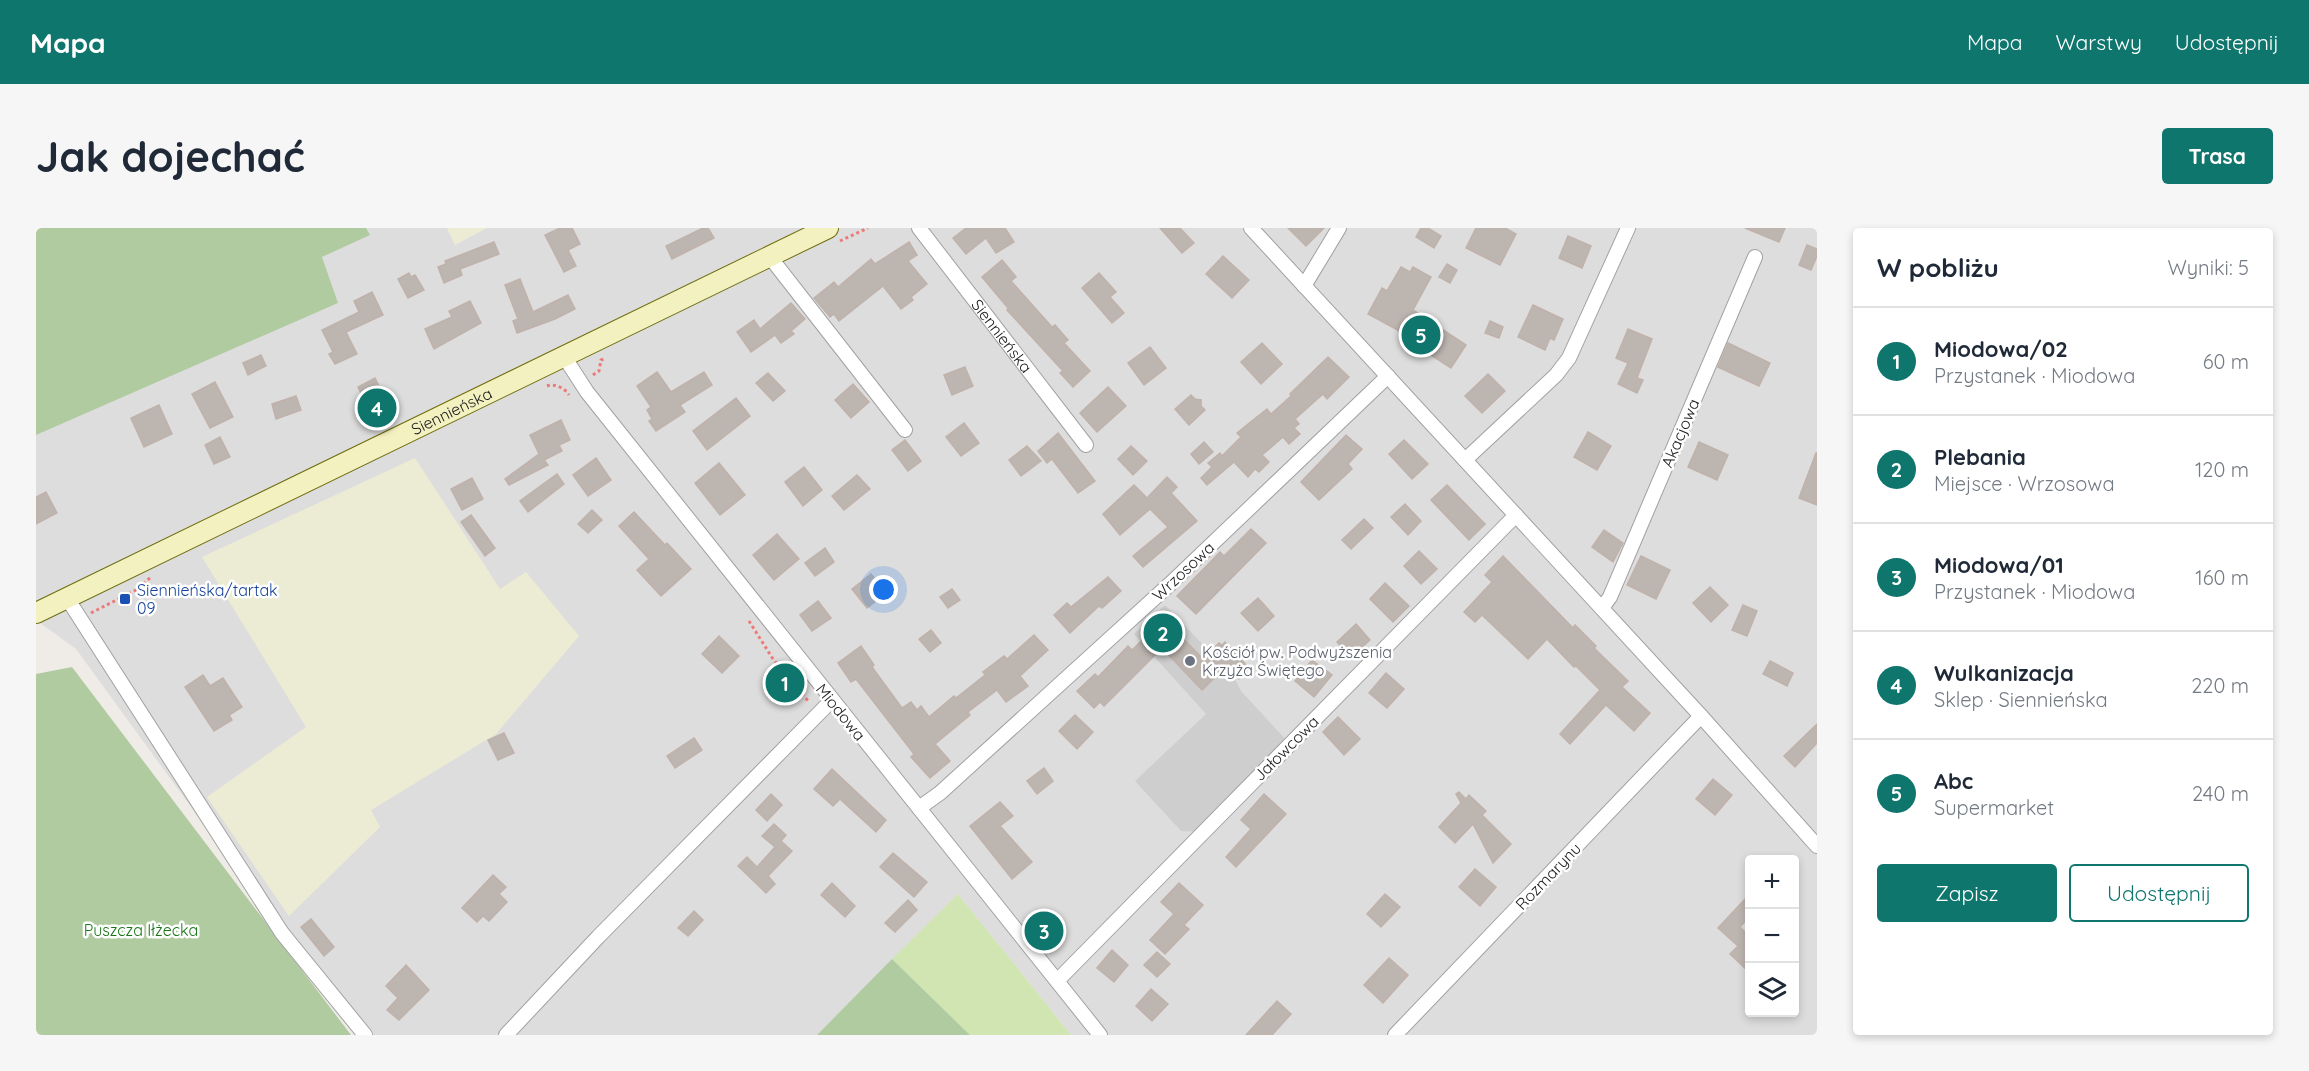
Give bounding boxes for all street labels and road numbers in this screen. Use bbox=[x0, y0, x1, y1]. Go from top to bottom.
street label: Siennieńska bbox=[967, 295, 1037, 377]
street label: Siennieńska bbox=[408, 383, 495, 439]
street label: Akacjowa bbox=[1657, 396, 1703, 470]
street label: Wrzosowa bbox=[1148, 537, 1218, 605]
street label: Miodowa bbox=[812, 679, 870, 745]
street label: Jałowcowa bbox=[1249, 711, 1323, 785]
street label: Rozmarynu bbox=[1511, 838, 1585, 914]

